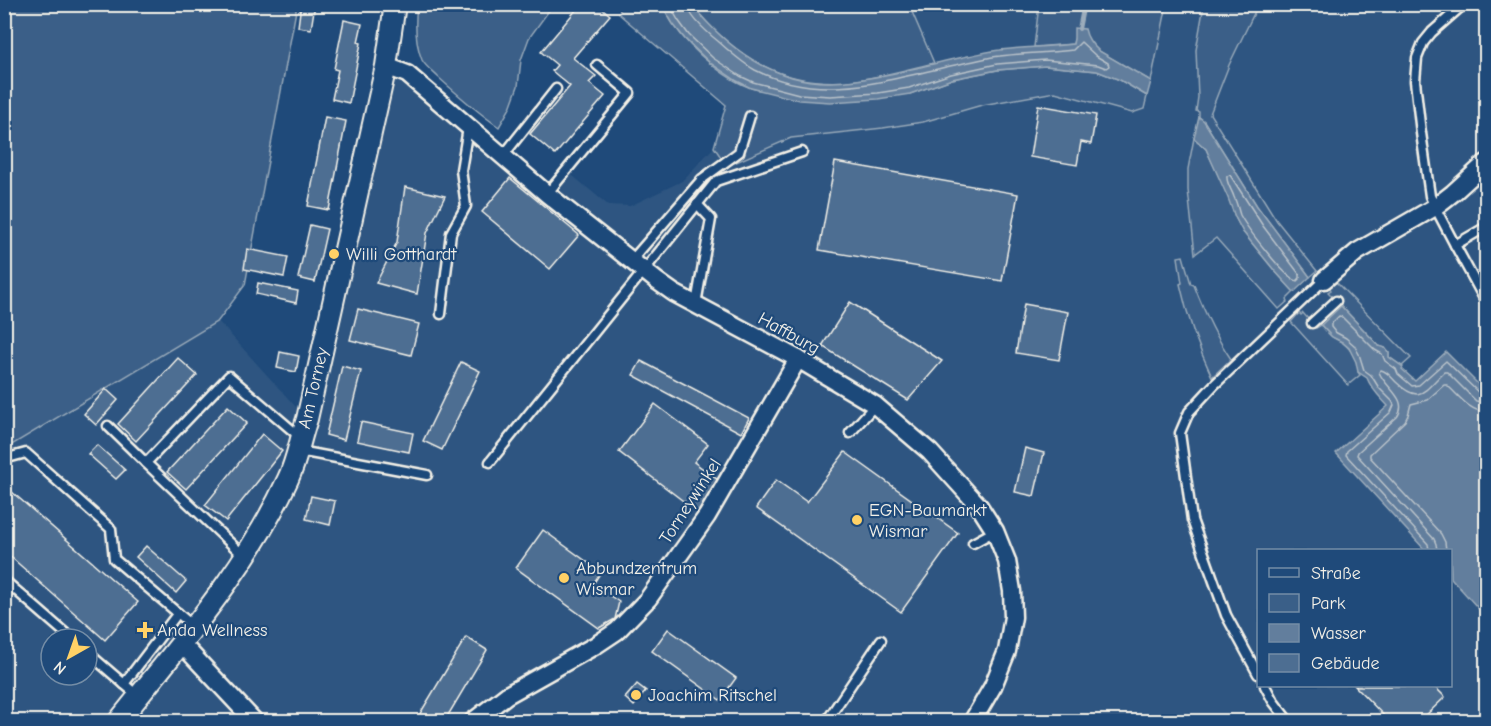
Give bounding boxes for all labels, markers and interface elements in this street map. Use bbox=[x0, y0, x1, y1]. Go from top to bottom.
place label: Willi Gotthardt bbox=[346, 244, 457, 265]
marker: Willi Gotthardt bbox=[327, 247, 341, 261]
street label: Haffburg bbox=[754, 308, 823, 359]
street label: Am Torney bbox=[294, 345, 333, 431]
street label: Torneywinkel bbox=[655, 455, 726, 548]
place label: EGN-Baumarkt Wismar bbox=[869, 500, 987, 542]
marker: EGN-Baumarkt Wismar bbox=[850, 513, 864, 527]
legend bbox=[1257, 549, 1452, 687]
place label: Abbundzentrum Wismar bbox=[576, 558, 697, 600]
text: Straße bbox=[1311, 563, 1361, 584]
marker: Abbundzentrum Wismar bbox=[557, 571, 571, 585]
text: Park bbox=[1311, 593, 1346, 614]
place label: Anda Wellness bbox=[157, 620, 267, 641]
marker: Anda Wellness bbox=[138, 623, 152, 637]
text: Wasser bbox=[1311, 623, 1367, 644]
north arrow bbox=[39, 627, 99, 687]
text: Gebäude bbox=[1311, 653, 1380, 674]
text: N bbox=[50, 657, 70, 678]
place label: Joachim Ritschel bbox=[648, 685, 777, 706]
marker: Joachim Ritschel bbox=[629, 688, 643, 702]

